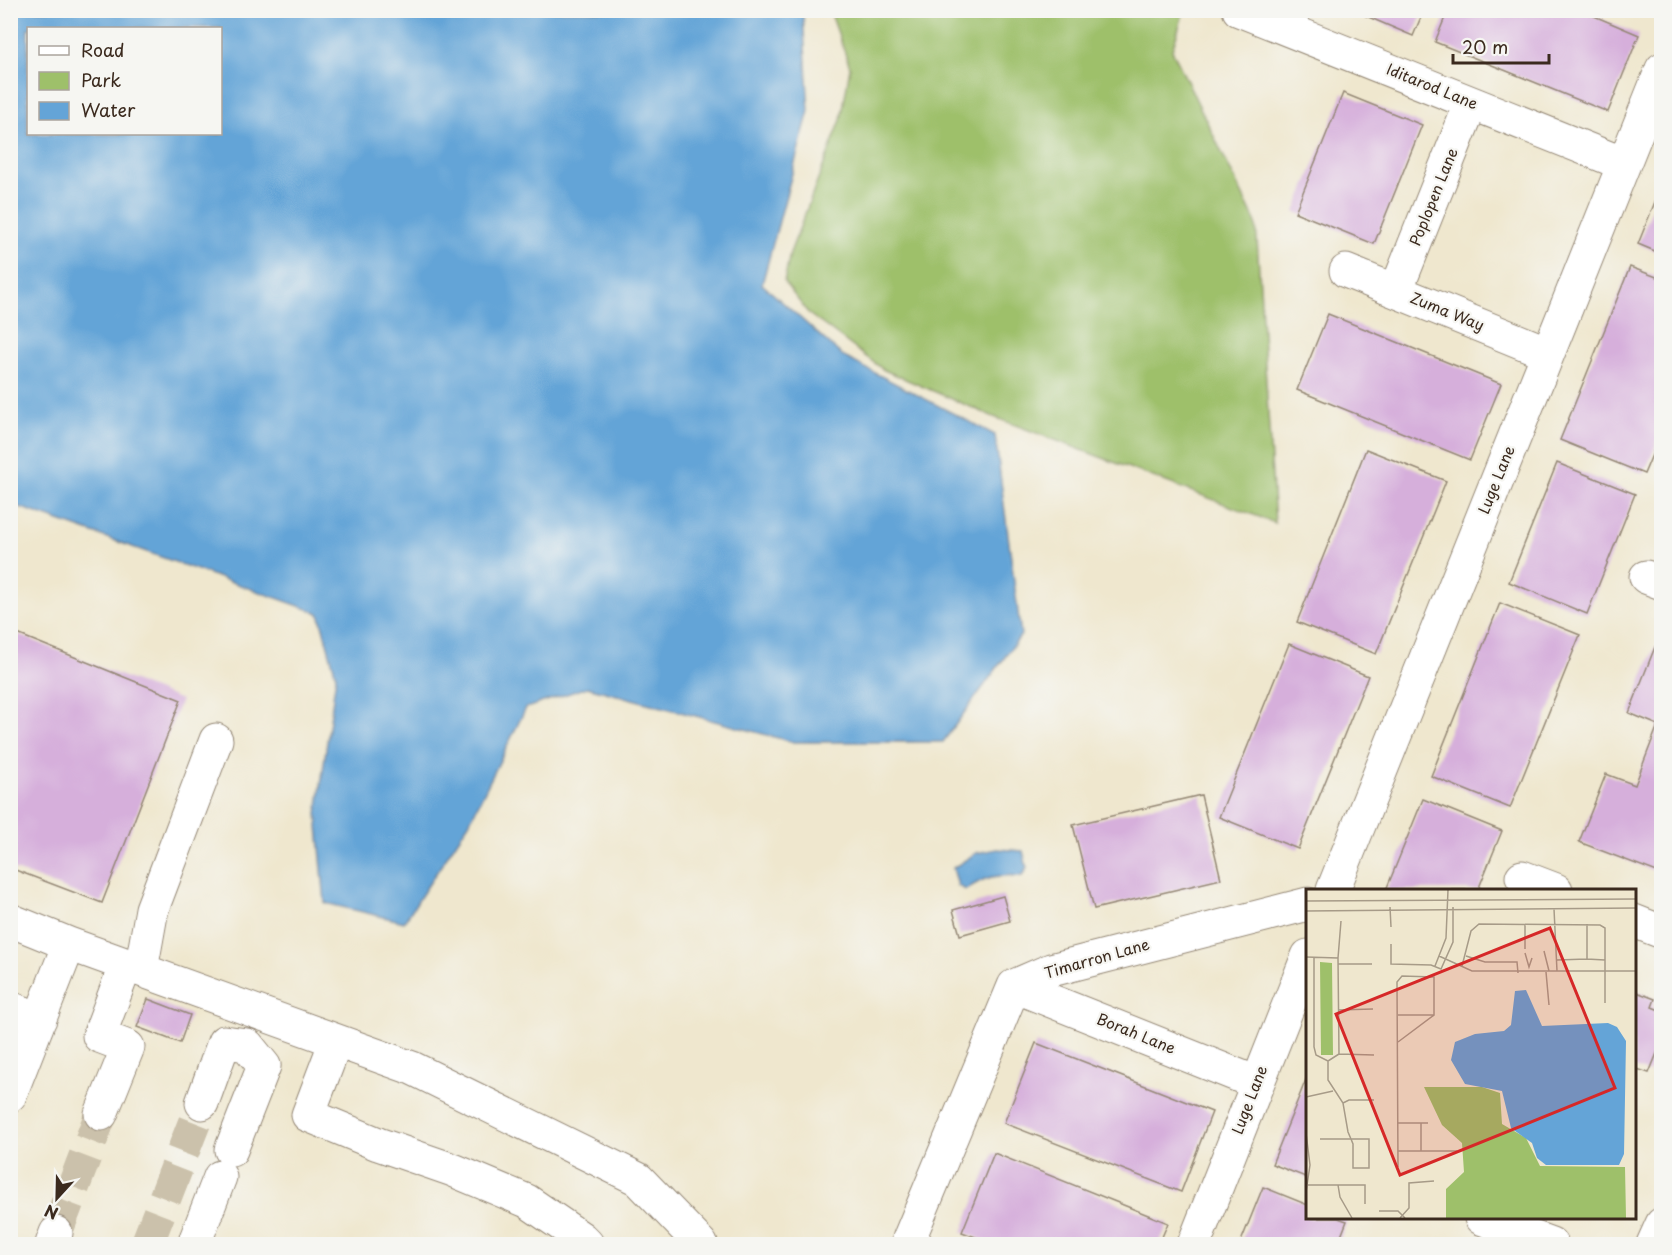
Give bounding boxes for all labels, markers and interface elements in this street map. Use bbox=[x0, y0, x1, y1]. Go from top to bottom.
legend bbox=[27, 27, 222, 135]
scale bar bbox=[1453, 27, 1549, 65]
text: 20 m bbox=[1462, 33, 1508, 60]
text: Road bbox=[81, 36, 125, 63]
street label: Iditarod Lane bbox=[1383, 57, 1482, 114]
text: Park bbox=[81, 66, 121, 93]
text: Water bbox=[81, 96, 136, 123]
street label: Poplopen Lane bbox=[1402, 144, 1463, 249]
street label: Zuma Way bbox=[1407, 285, 1488, 336]
street label: Luge Lane bbox=[1471, 442, 1520, 517]
inset map bbox=[1306, 889, 1636, 1219]
street label: Timarron Lane bbox=[1041, 932, 1152, 984]
street label: Borah Lane bbox=[1094, 1006, 1179, 1059]
street label: Luge Lane bbox=[1225, 1062, 1272, 1137]
north arrow bbox=[27, 1168, 87, 1228]
text: N bbox=[41, 1199, 61, 1226]

